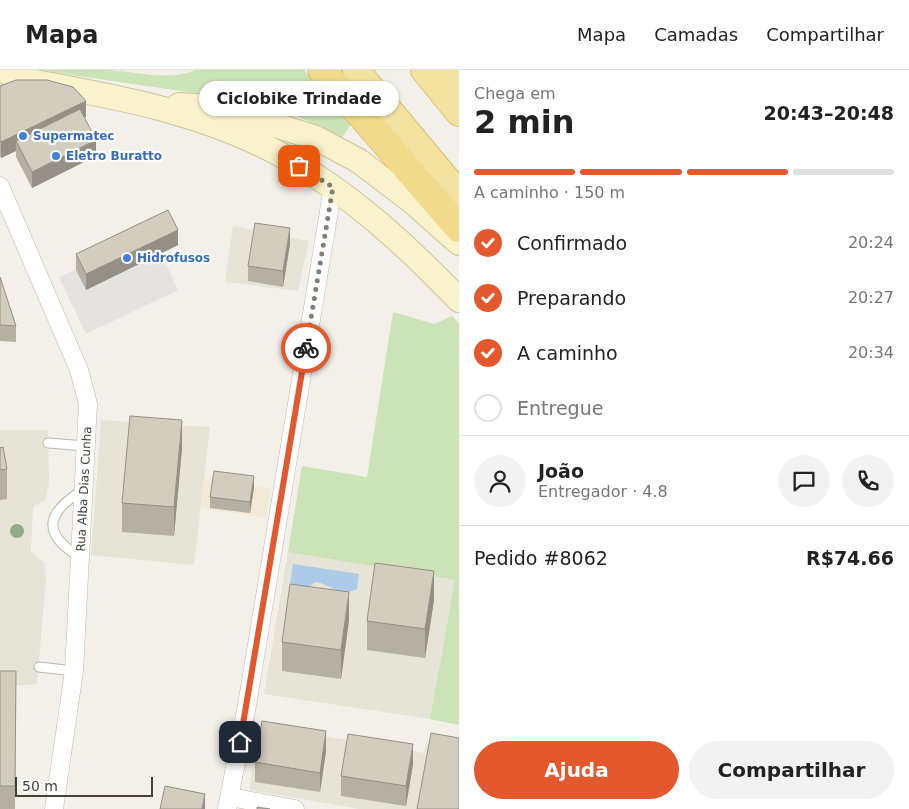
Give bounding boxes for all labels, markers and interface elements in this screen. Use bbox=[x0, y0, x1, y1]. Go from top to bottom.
text: Mapa bbox=[25, 21, 98, 49]
text: Mapa bbox=[577, 24, 626, 45]
text: Camadas bbox=[654, 24, 738, 45]
text: Compartilhar bbox=[766, 24, 884, 45]
callout: Ciclobike Trindade bbox=[199, 81, 399, 116]
text: Chega em bbox=[474, 84, 556, 103]
text: Ciclobike Trindade bbox=[216, 89, 382, 108]
text: 20:43–20:48 bbox=[764, 102, 894, 124]
text: 2 min bbox=[474, 103, 575, 141]
place label: Supermatec bbox=[33, 129, 114, 143]
marker: Supermatec bbox=[17, 130, 29, 142]
pin bbox=[278, 145, 320, 187]
place label: Eletro Buratto bbox=[66, 149, 162, 163]
marker: Eletro Buratto bbox=[50, 150, 62, 162]
icon: bag bbox=[285, 152, 313, 180]
text: A caminho · 150 m bbox=[474, 183, 625, 202]
icon: check bbox=[474, 229, 502, 257]
text: Confirmado bbox=[517, 232, 627, 254]
text: 20:24 bbox=[848, 233, 894, 252]
place label: Hidrofusos bbox=[137, 251, 210, 265]
marker: Hidrofusos bbox=[121, 252, 133, 264]
icon: check bbox=[474, 284, 502, 312]
text: Preparando bbox=[517, 287, 626, 309]
text: 20:27 bbox=[848, 288, 894, 307]
courier bbox=[281, 323, 331, 373]
icon: bike bbox=[292, 334, 320, 362]
icon: check bbox=[474, 339, 502, 367]
text: A caminho bbox=[517, 342, 618, 364]
text: 20:34 bbox=[848, 343, 894, 362]
text: Entregue bbox=[517, 397, 603, 419]
street label: Rua Alba Dias Cunha bbox=[74, 426, 94, 552]
button: person bbox=[474, 455, 526, 507]
button: chat bbox=[778, 455, 830, 507]
button: phone bbox=[842, 455, 894, 507]
text: João bbox=[538, 460, 584, 482]
text: Entregador · 4.8 bbox=[538, 482, 668, 501]
text: Pedido #8062 bbox=[474, 547, 608, 569]
text: R$74.66 bbox=[806, 547, 894, 569]
pin bbox=[219, 721, 261, 763]
icon: home bbox=[226, 728, 254, 756]
button: Ajuda bbox=[474, 741, 679, 799]
button: Compartilhar bbox=[689, 741, 894, 799]
scale bar bbox=[15, 774, 152, 797]
text: 50 m bbox=[22, 778, 58, 794]

